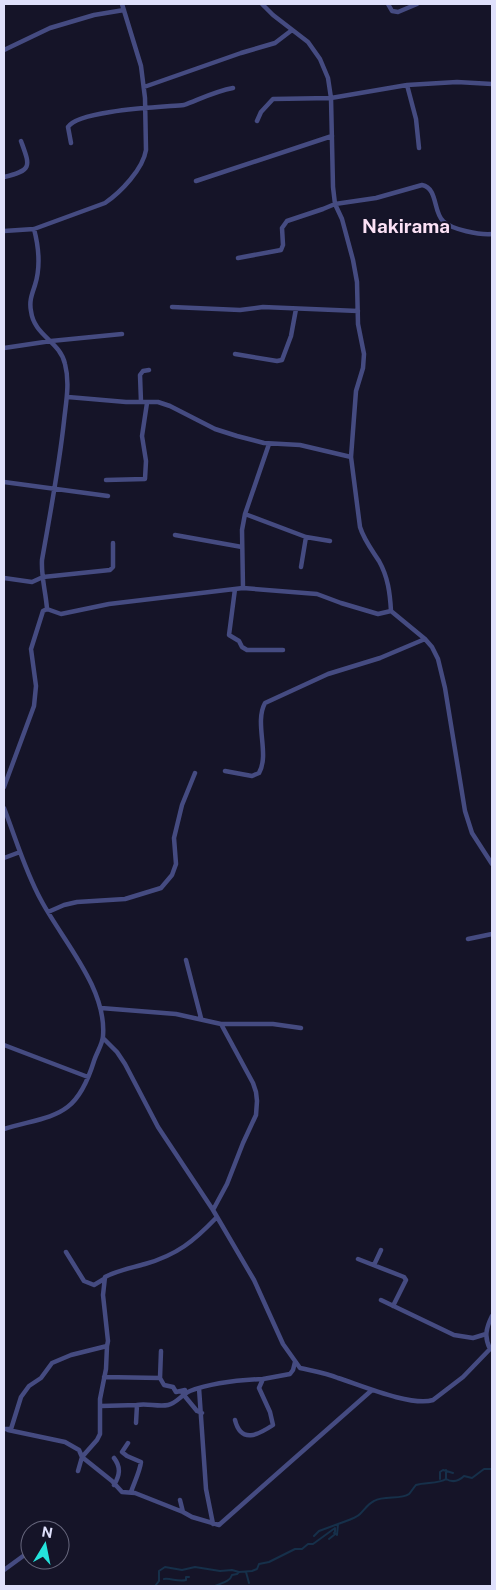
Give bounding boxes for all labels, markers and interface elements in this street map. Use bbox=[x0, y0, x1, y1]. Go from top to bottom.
district label: Nakirama bbox=[362, 215, 450, 237]
north arrow bbox=[20, 1520, 70, 1570]
text: N bbox=[40, 1523, 54, 1541]

